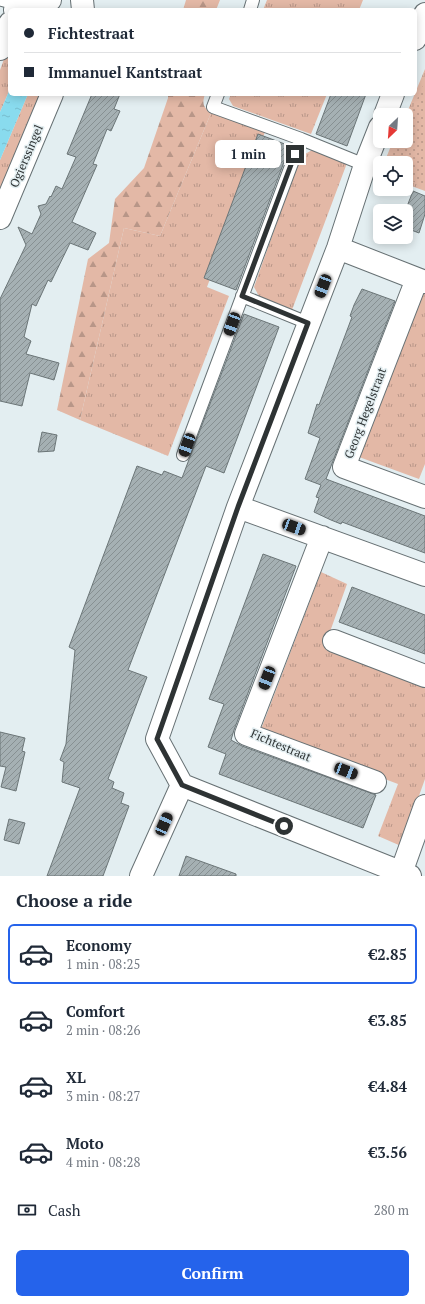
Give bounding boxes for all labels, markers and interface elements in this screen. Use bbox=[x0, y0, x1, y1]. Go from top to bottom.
text: Fichtestraat bbox=[48, 23, 134, 43]
text: Immanuel Kantstraat bbox=[48, 62, 202, 82]
north arrow bbox=[373, 108, 413, 148]
map controls bbox=[373, 108, 413, 244]
street label: Ogierssingel bbox=[6, 122, 46, 190]
callout: 1 min bbox=[215, 140, 281, 168]
text: 1 min bbox=[230, 145, 266, 163]
route end bbox=[286, 145, 304, 163]
button: locate bbox=[373, 156, 413, 196]
button: layers bbox=[373, 204, 413, 244]
car bbox=[313, 273, 333, 299]
car bbox=[222, 311, 242, 337]
street label: Georg Hegelstraat bbox=[341, 365, 389, 461]
car bbox=[177, 432, 197, 458]
car bbox=[281, 517, 307, 537]
car bbox=[257, 665, 277, 691]
street label: Fichtestraat bbox=[249, 726, 314, 765]
car bbox=[333, 761, 359, 781]
car bbox=[154, 811, 174, 837]
route start bbox=[275, 817, 293, 835]
text: Choose a ride bbox=[16, 888, 132, 912]
text: Economy bbox=[66, 935, 131, 955]
icon: car bbox=[18, 936, 54, 972]
text: €2.85 bbox=[369, 944, 407, 964]
text: 1 min · 08:25 bbox=[66, 955, 140, 973]
text: Comfort bbox=[66, 1001, 125, 1021]
icon: car bbox=[18, 1002, 54, 1038]
text: €3.85 bbox=[369, 1010, 407, 1030]
text: 2 min · 08:26 bbox=[66, 1021, 140, 1039]
text: XL bbox=[66, 1067, 86, 1087]
icon: car bbox=[18, 1068, 54, 1104]
text: €4.84 bbox=[369, 1076, 407, 1096]
text: 3 min · 08:27 bbox=[66, 1087, 140, 1105]
text: Moto bbox=[66, 1133, 104, 1153]
icon: car bbox=[18, 1134, 54, 1170]
text: €3.56 bbox=[369, 1142, 407, 1162]
text: 4 min · 08:28 bbox=[66, 1153, 140, 1171]
icon: cash bbox=[16, 1199, 38, 1221]
text: Cash bbox=[48, 1200, 81, 1220]
text: 280 m bbox=[374, 1201, 409, 1219]
button: Confirm bbox=[16, 1250, 409, 1296]

